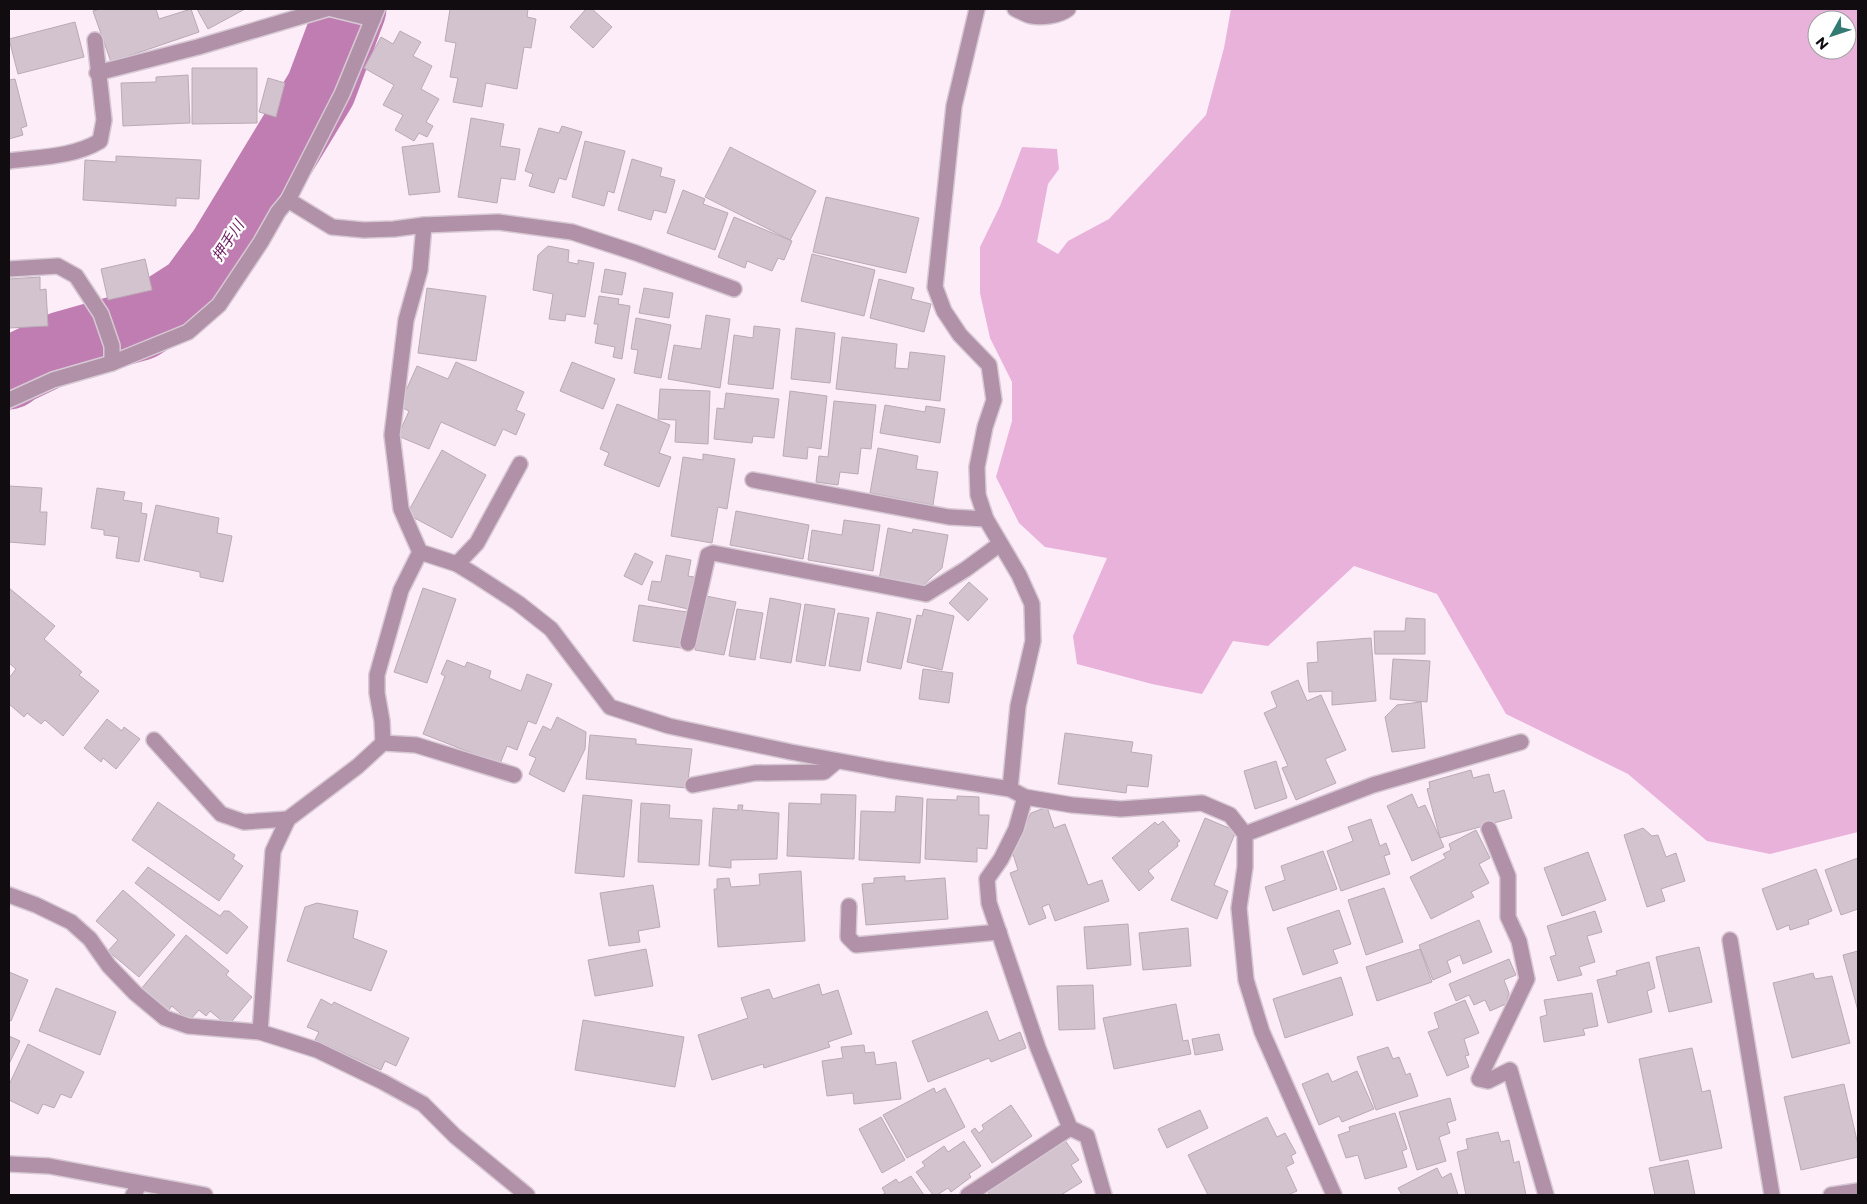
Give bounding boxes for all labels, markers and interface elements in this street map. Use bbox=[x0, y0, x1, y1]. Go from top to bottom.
north arrow bbox=[1807, 10, 1857, 60]
text: N bbox=[1812, 33, 1833, 53]
water label: 押手川 bbox=[207, 215, 249, 265]

